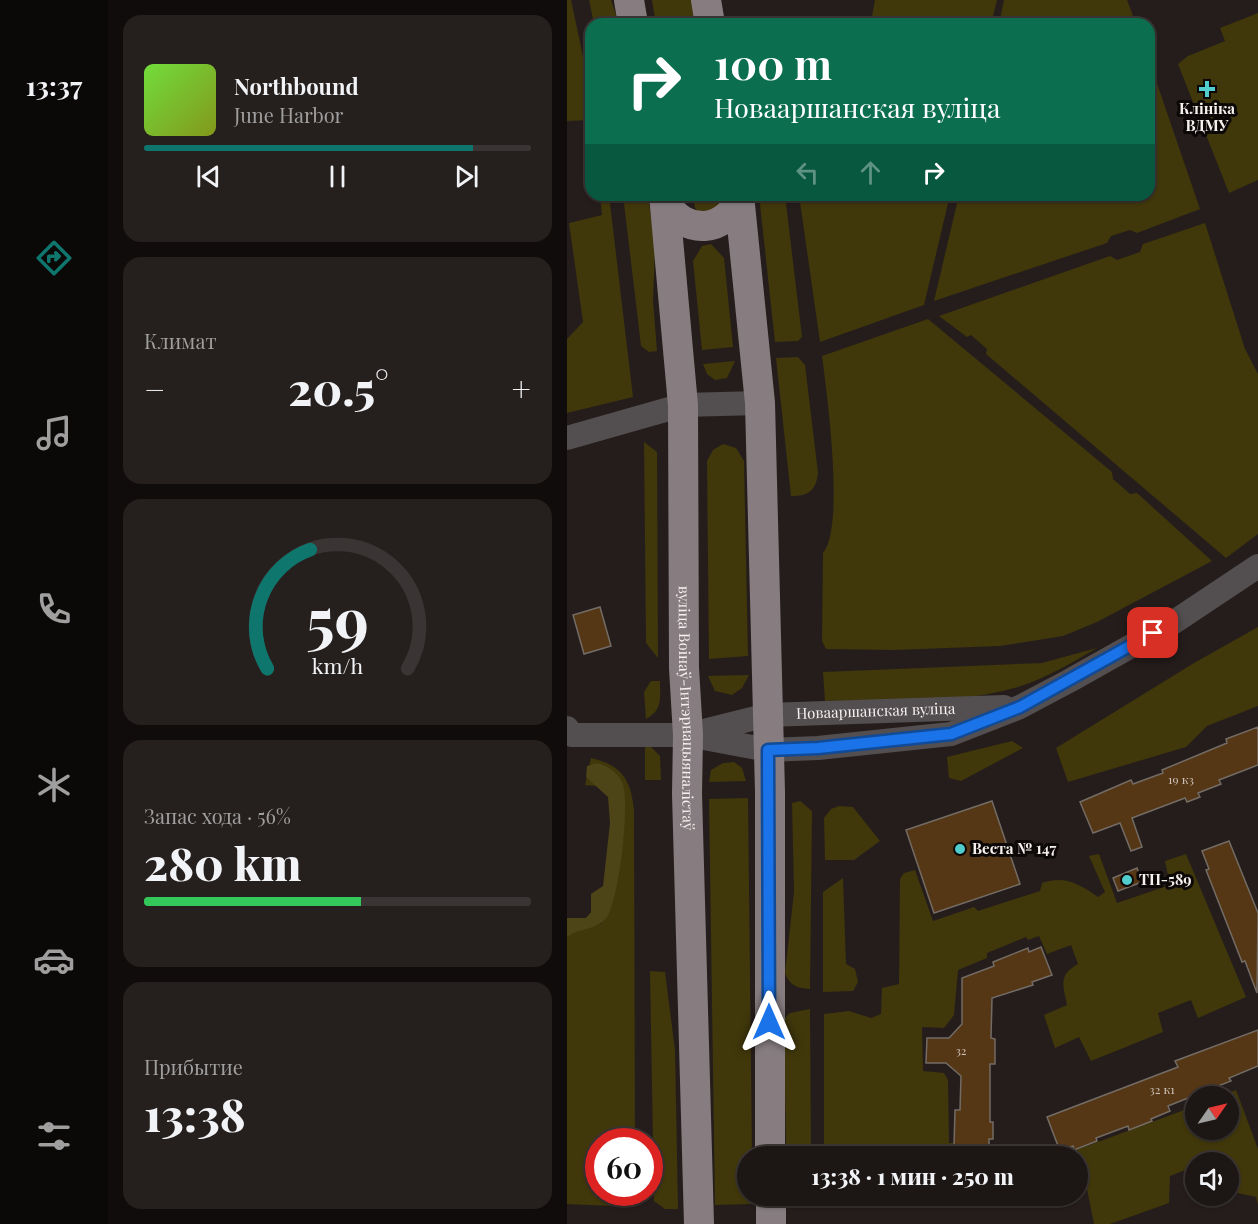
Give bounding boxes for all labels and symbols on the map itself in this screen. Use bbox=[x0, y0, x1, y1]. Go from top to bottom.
marker: Клініка ВДМУ bbox=[1198, 80, 1216, 98]
place label: Клініка ВДМУ bbox=[1179, 98, 1235, 135]
street label: вуліца Воінаў-Інтэрнацыяналістаў bbox=[675, 586, 699, 831]
pin bbox=[1127, 607, 1178, 658]
street label: Новааршанская вуліца bbox=[796, 698, 956, 723]
house number: 19 к3 bbox=[1168, 771, 1194, 787]
place label: Веста № 147 bbox=[972, 838, 1056, 858]
marker: Веста № 147 bbox=[953, 842, 967, 856]
place label: ТП-589 bbox=[1139, 869, 1192, 889]
marker: ТП-589 bbox=[1120, 873, 1134, 887]
position arrow bbox=[737, 990, 801, 1054]
house number: 32 bbox=[955, 1042, 967, 1058]
house number: 32 к1 bbox=[1149, 1081, 1175, 1097]
north arrow bbox=[1185, 1086, 1239, 1140]
speed limit sign: 60 bbox=[585, 1128, 663, 1206]

